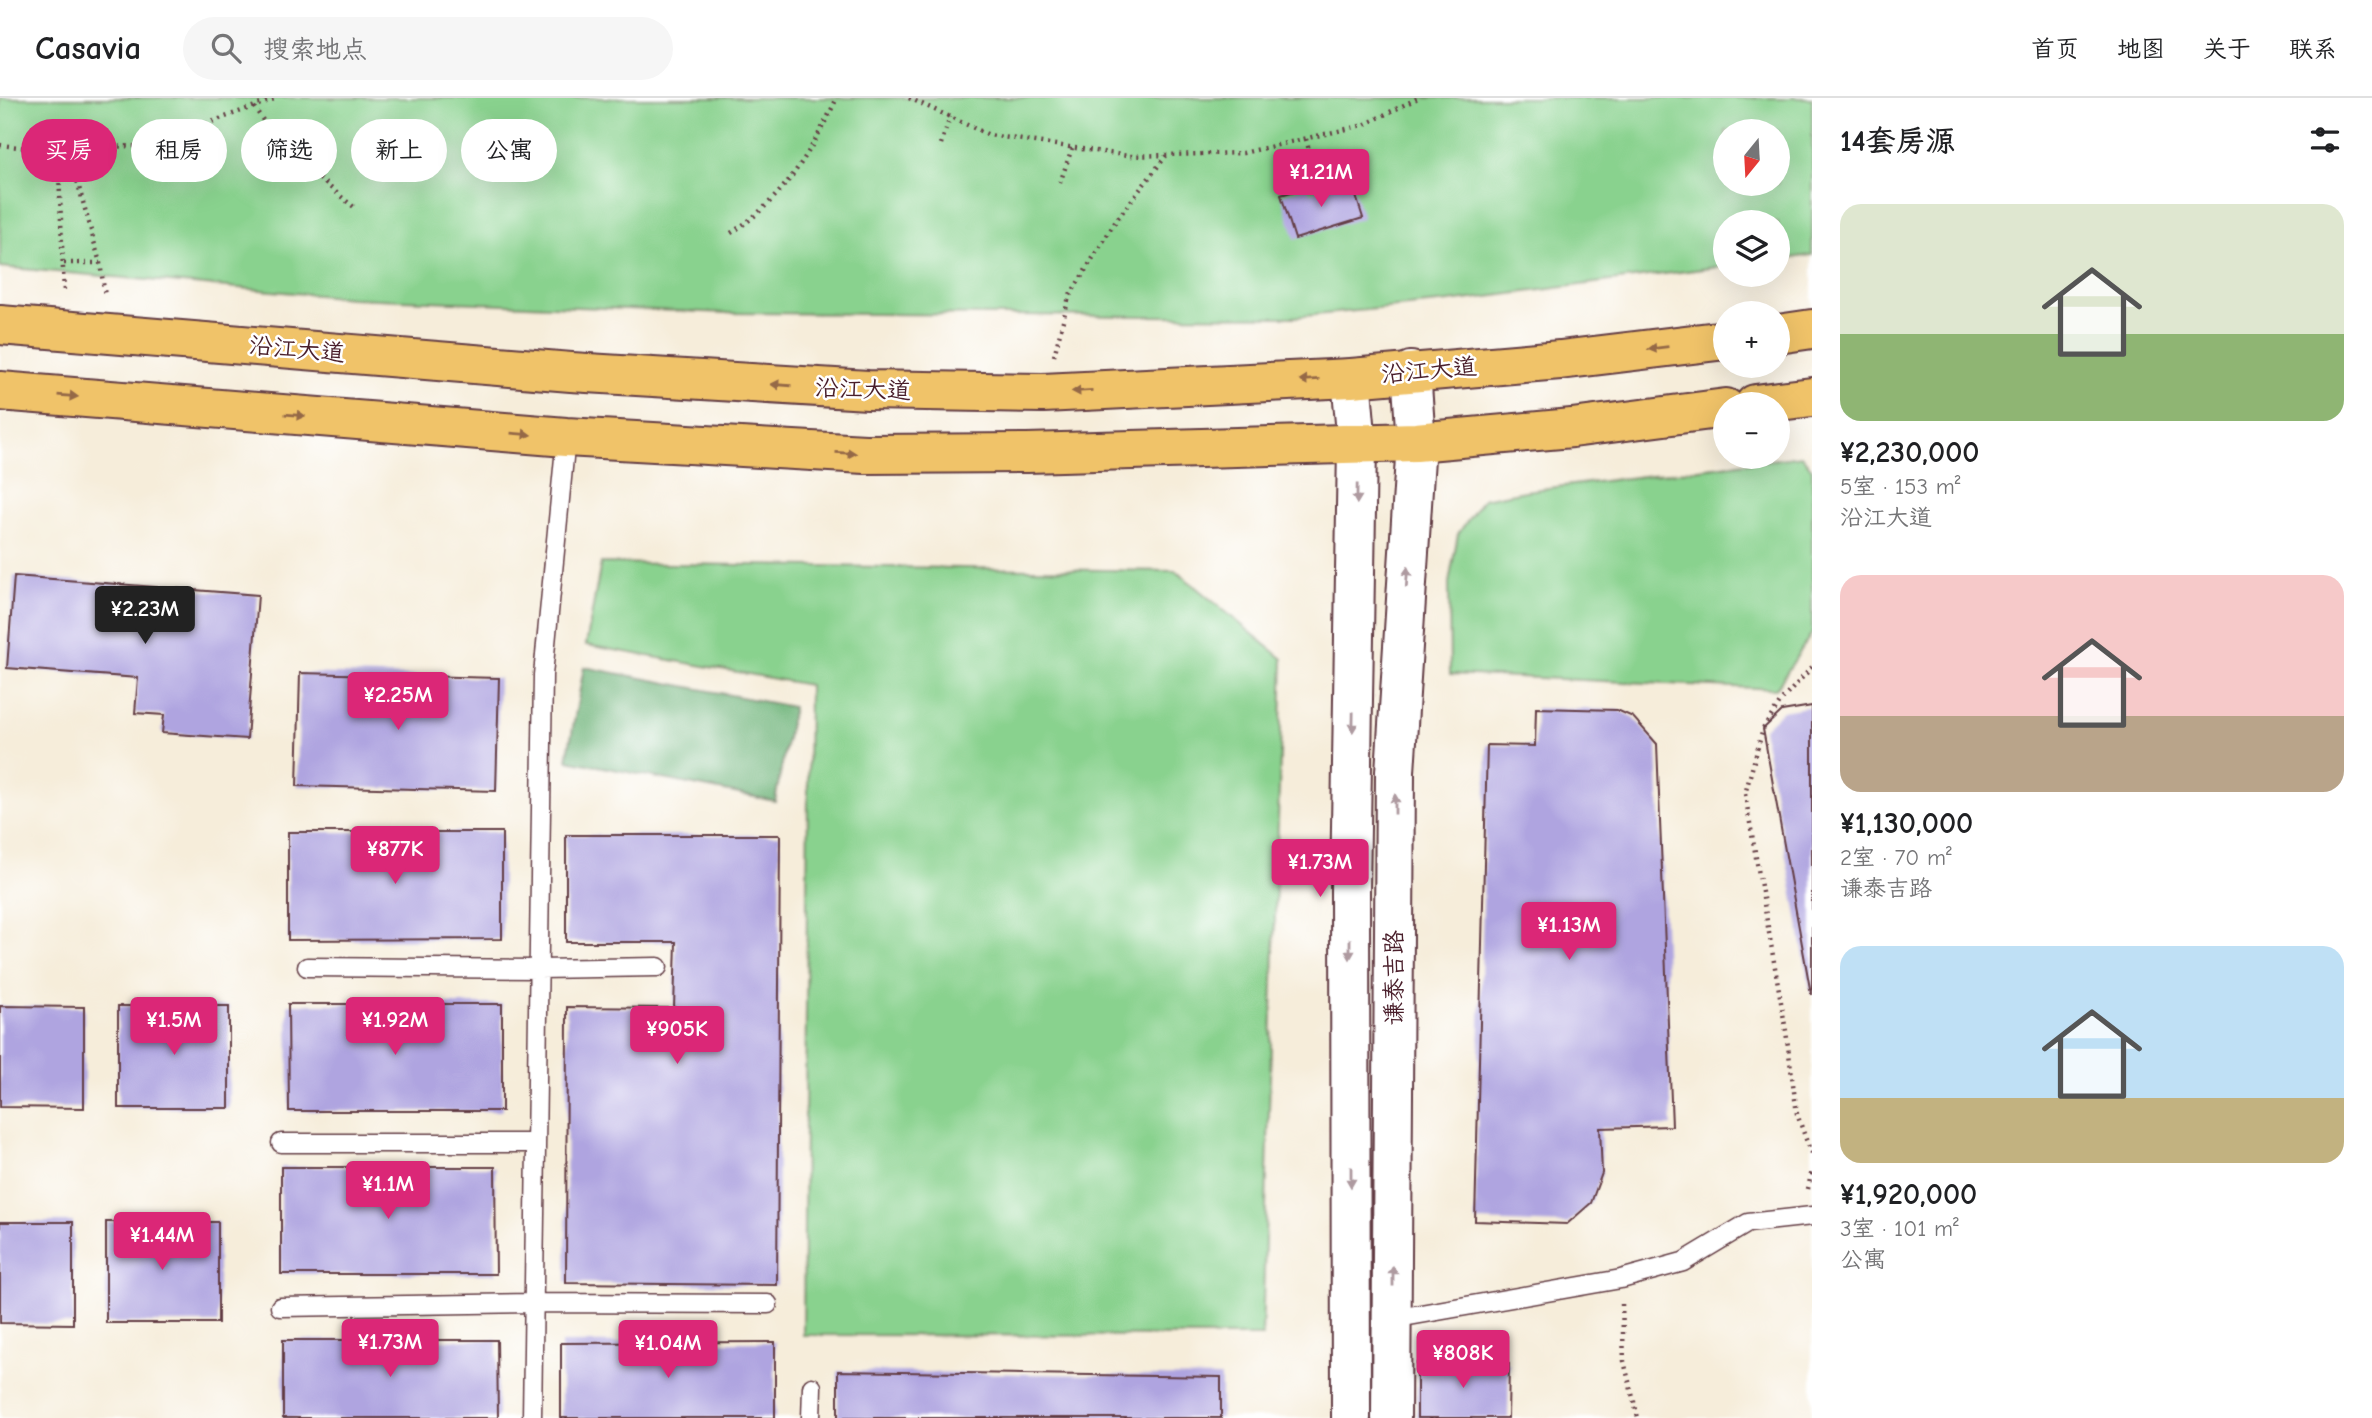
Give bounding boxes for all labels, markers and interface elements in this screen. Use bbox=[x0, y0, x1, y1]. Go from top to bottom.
search box bbox=[183, 17, 673, 80]
text: Casavia bbox=[35, 29, 141, 67]
icon: search bbox=[207, 29, 245, 67]
text: 搜索地点 bbox=[263, 35, 367, 65]
text: 首页 bbox=[2031, 35, 2079, 63]
text: 地图 bbox=[2117, 35, 2165, 63]
text: 关于 bbox=[2203, 35, 2251, 63]
text: 联系 bbox=[2289, 35, 2337, 63]
chip: 买房 bbox=[21, 119, 117, 182]
chip: 租房 bbox=[131, 119, 227, 182]
chip: 筛选 bbox=[241, 119, 337, 182]
chip: 新上 bbox=[351, 119, 447, 182]
chip: 公寓 bbox=[461, 119, 557, 182]
north arrow bbox=[1713, 119, 1790, 196]
map controls bbox=[1713, 119, 1790, 469]
icon: filters bbox=[2306, 121, 2344, 159]
text: 14套房源 bbox=[1840, 124, 1956, 159]
pin: ¥1.21M bbox=[1264, 150, 1378, 209]
text: ¥1.21M bbox=[1289, 158, 1353, 185]
button: layers bbox=[1713, 210, 1790, 287]
icon: home bbox=[2029, 249, 2155, 375]
button: + bbox=[1713, 301, 1790, 378]
street label: 沿江大道 bbox=[248, 331, 346, 367]
one-way arrow bbox=[1647, 342, 1669, 353]
street label: 沿江大道 bbox=[1380, 352, 1478, 388]
street label: 沿江大道 bbox=[815, 373, 911, 405]
one-way arrow bbox=[1298, 374, 1320, 385]
one-way arrow bbox=[770, 379, 792, 390]
one-way arrow bbox=[1071, 386, 1093, 397]
one-way arrow bbox=[57, 391, 79, 402]
button: − bbox=[1713, 392, 1790, 469]
one-way arrow bbox=[284, 410, 306, 421]
one-way arrow bbox=[511, 429, 533, 440]
text: ¥2,230,000 bbox=[1840, 435, 1980, 470]
one-way arrow bbox=[836, 448, 858, 459]
text: 5室 · 153 m² bbox=[1840, 473, 1961, 500]
one-way arrow bbox=[1351, 484, 1362, 506]
text: 沿江大道 bbox=[1840, 504, 1932, 531]
one-way arrow bbox=[1402, 565, 1413, 587]
pin: ¥2.23M bbox=[88, 587, 202, 646]
text: ¥2.23M bbox=[111, 595, 179, 622]
icon: home bbox=[2029, 620, 2155, 746]
pin: ¥2.25M bbox=[341, 672, 455, 732]
text: ¥2.25M bbox=[363, 681, 433, 708]
one-way arrow bbox=[1347, 711, 1358, 733]
one-way arrow bbox=[1389, 793, 1401, 815]
text: ¥1,130,000 bbox=[1840, 806, 1973, 841]
pin: ¥877K bbox=[346, 826, 444, 886]
text: ¥877K bbox=[367, 835, 423, 862]
pin: ¥1.73M bbox=[1263, 840, 1377, 899]
text: 2室 · 70 m² bbox=[1840, 844, 1952, 871]
text: ¥1.73M bbox=[1288, 848, 1352, 875]
text: 谦泰吉路 bbox=[1840, 875, 1932, 902]
pin: ¥1.13M bbox=[1512, 902, 1626, 962]
text: ¥1.13M bbox=[1537, 911, 1601, 938]
street label: 谦泰吉路 bbox=[1380, 930, 1408, 1026]
one-way arrow bbox=[1344, 939, 1356, 961]
icon: home bbox=[2029, 991, 2155, 1117]
pin: ¥1.5M bbox=[125, 998, 223, 1057]
pin: ¥1.92M bbox=[338, 998, 452, 1057]
text: ¥1.5M bbox=[146, 1006, 202, 1033]
text: ¥1.92M bbox=[362, 1006, 428, 1033]
pin: ¥905K bbox=[628, 1006, 726, 1066]
text: ¥905K bbox=[646, 1015, 708, 1042]
pin: ¥1.1M bbox=[339, 1162, 437, 1221]
one-way arrow bbox=[1345, 1166, 1357, 1188]
text: ¥1.1M bbox=[362, 1170, 414, 1197]
text: ¥1,920,000 bbox=[1840, 1177, 1977, 1212]
pin: ¥1.44M bbox=[105, 1212, 219, 1272]
text: 3室 · 101 m² bbox=[1840, 1215, 1959, 1242]
text: ¥1.44M bbox=[130, 1221, 194, 1248]
text: 公寓 bbox=[1840, 1246, 1886, 1273]
one-way arrow bbox=[1387, 1265, 1399, 1287]
pin: ¥1.73M bbox=[333, 1320, 447, 1379]
pin: ¥1.04M bbox=[611, 1320, 725, 1380]
text: ¥1.73M bbox=[358, 1328, 422, 1355]
text: ¥1.04M bbox=[635, 1329, 702, 1356]
pin: ¥808K bbox=[1414, 1330, 1512, 1390]
text: ¥808K bbox=[1433, 1339, 1493, 1366]

